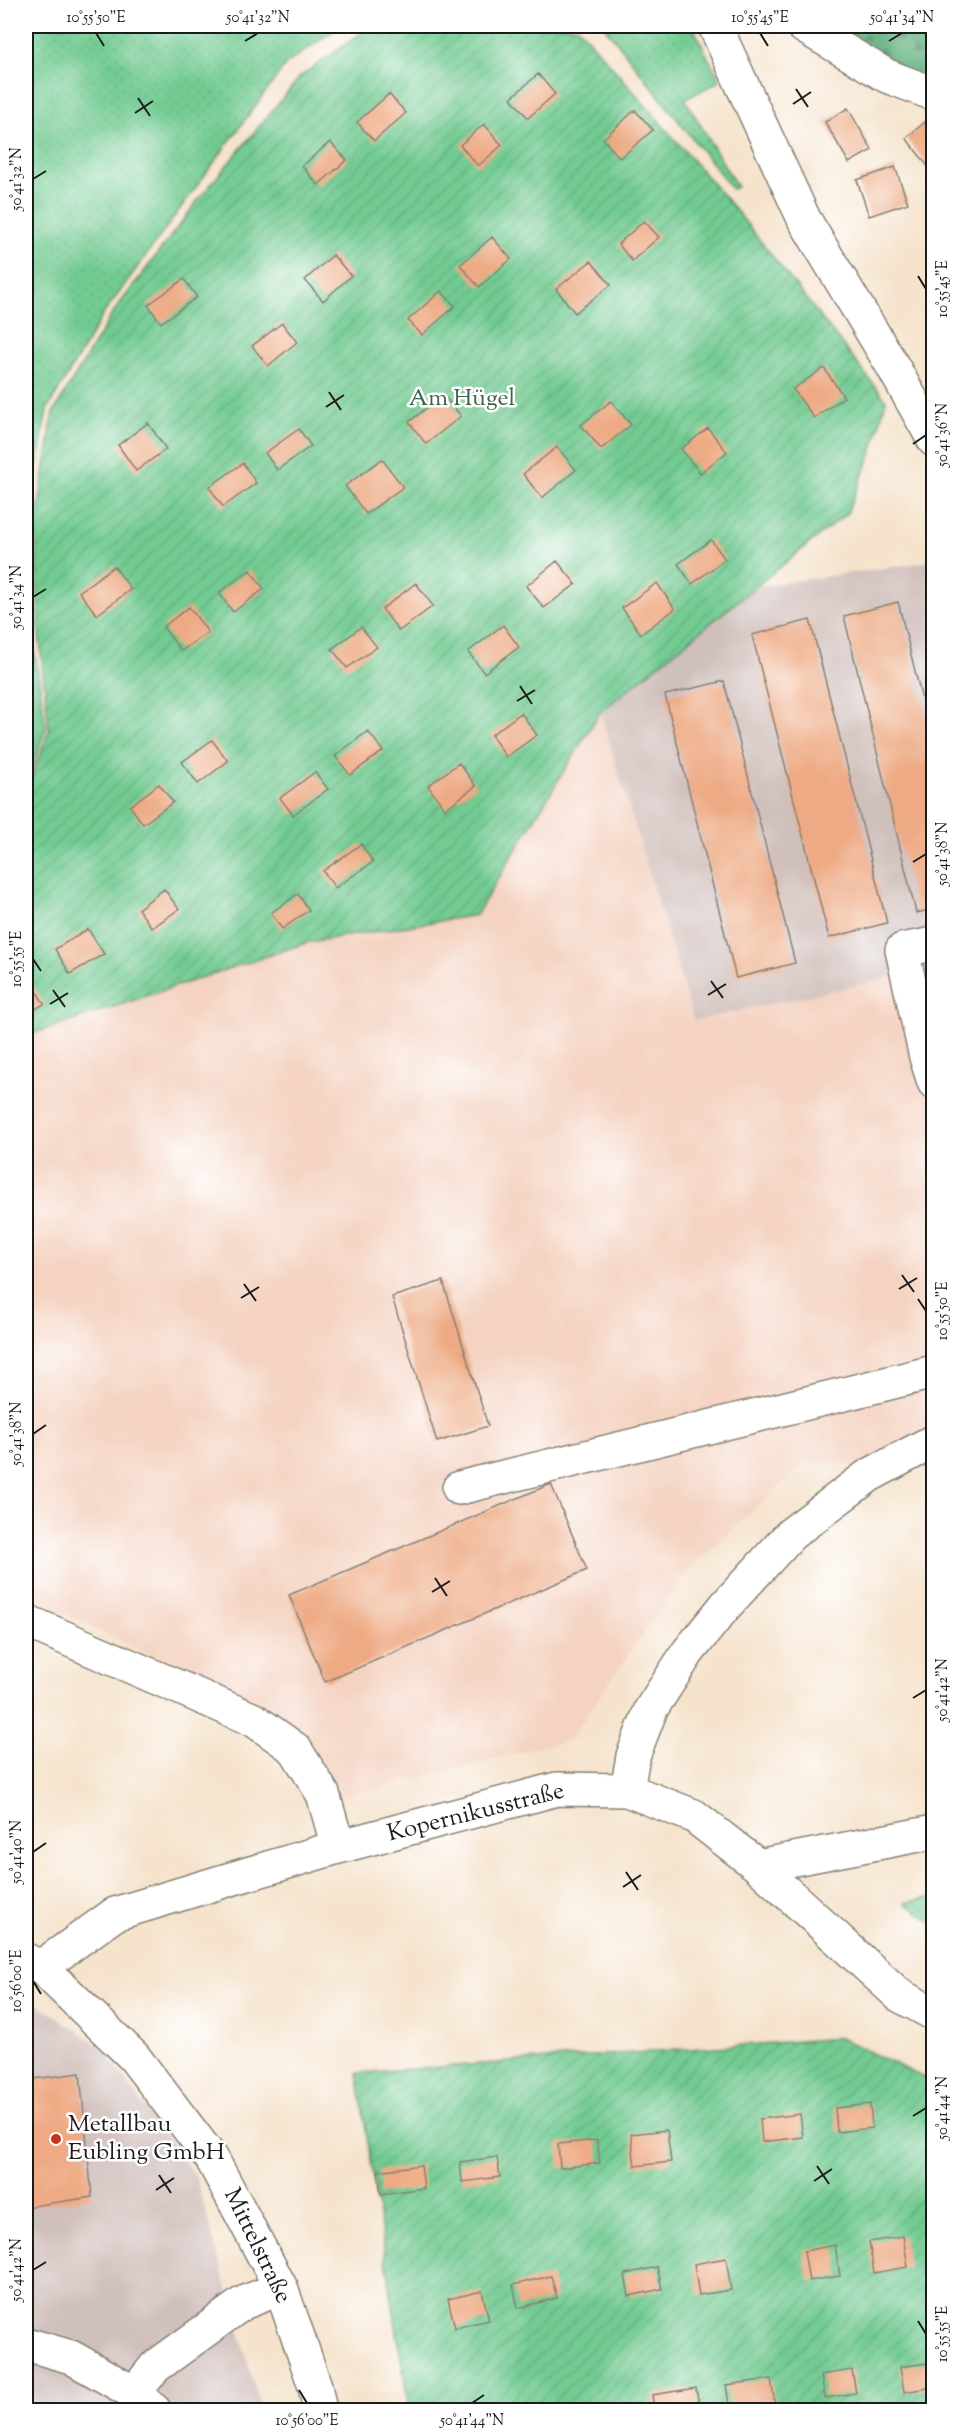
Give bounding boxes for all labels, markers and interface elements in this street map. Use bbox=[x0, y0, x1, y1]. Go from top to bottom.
text: 10°55'50"E bbox=[67, 8, 125, 29]
text: 50°41'32"N bbox=[225, 8, 290, 29]
text: 10°55'45"E bbox=[731, 8, 789, 29]
text: 50°41'34"N bbox=[869, 8, 934, 29]
text: 50°41'32"N bbox=[7, 147, 28, 212]
text: 10°55'45"E bbox=[933, 260, 954, 318]
park label: Am Hügel bbox=[409, 382, 516, 416]
text: 50°41'36"N bbox=[933, 403, 954, 468]
text: 50°41'34"N bbox=[7, 565, 28, 630]
text: 50°41'38"N bbox=[933, 822, 954, 887]
text: 10°55'55"E bbox=[7, 931, 28, 987]
text: 10°55'50"E bbox=[933, 1282, 954, 1340]
text: 50°41'38"N bbox=[7, 1402, 28, 1467]
text: 50°41'42"N bbox=[933, 1658, 954, 1723]
street label: Kopernikusstraße bbox=[384, 1775, 568, 1851]
text: 50°41'40"N bbox=[7, 1820, 28, 1885]
text: 10°56'00"E bbox=[7, 1949, 28, 2013]
text: 50°41'44"N bbox=[933, 2076, 954, 2141]
place label: Metallbau Eubling GmbH bbox=[68, 2108, 225, 2170]
marker: Metallbau Eubling GmbH bbox=[49, 2132, 63, 2146]
street label: Mittelstraße bbox=[214, 2183, 300, 2309]
text: 50°41'42"N bbox=[7, 2238, 28, 2303]
text: 10°55'55"E bbox=[933, 2306, 954, 2362]
text: 10°56'00"E bbox=[275, 2411, 339, 2432]
text: 50°41'44"N bbox=[439, 2411, 504, 2432]

